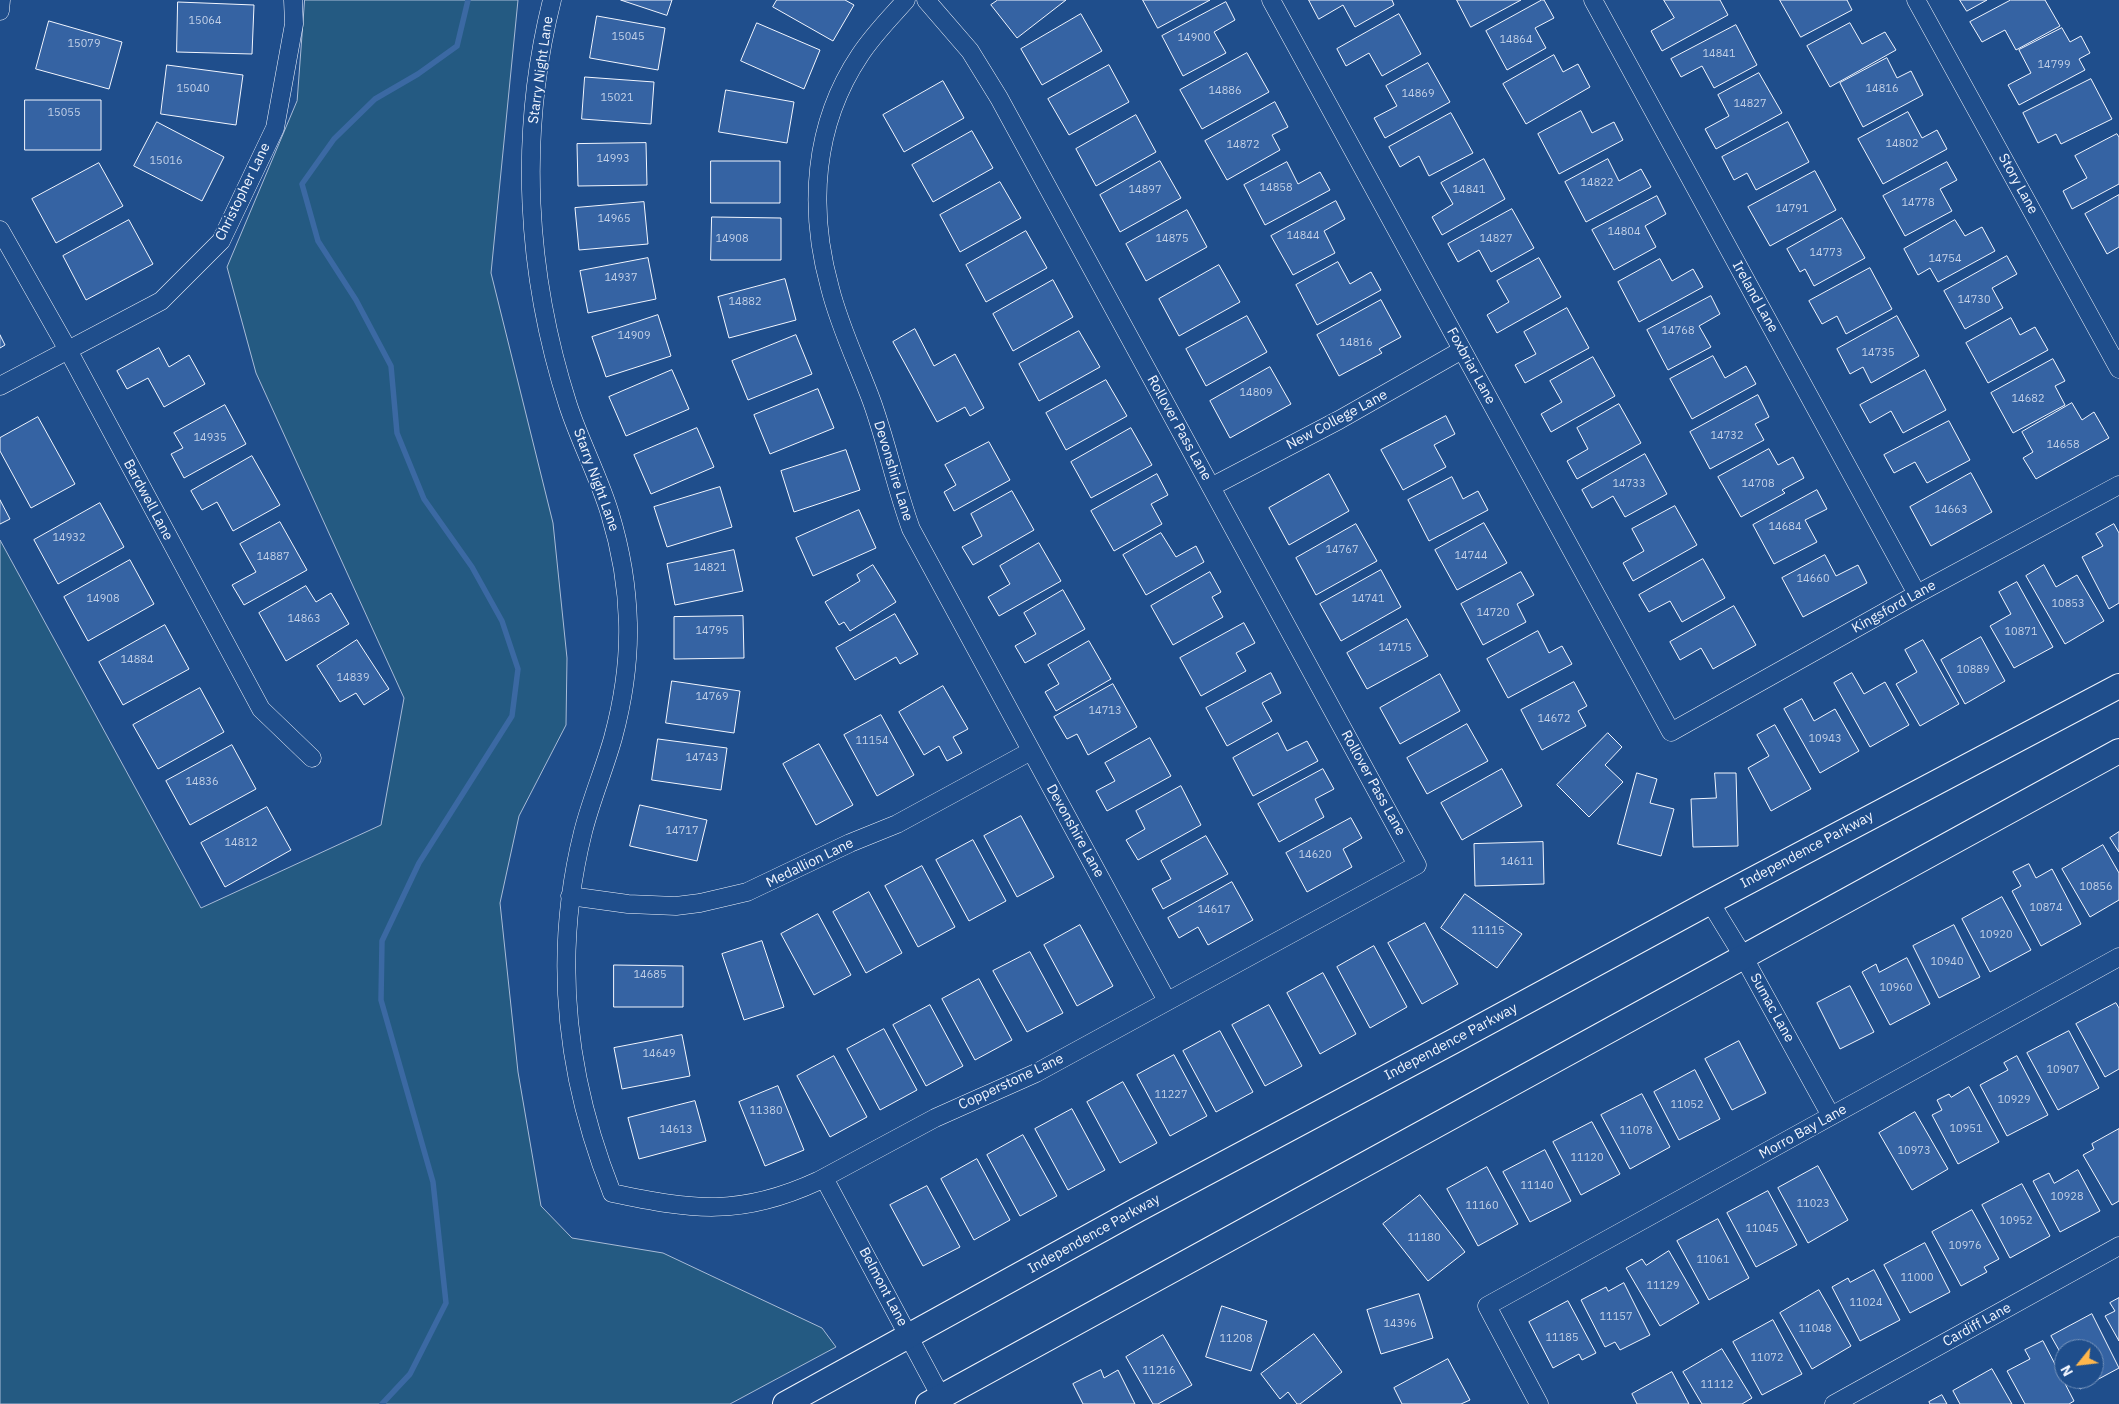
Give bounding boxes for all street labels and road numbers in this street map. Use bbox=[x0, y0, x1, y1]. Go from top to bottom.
street label: Starry Night Lane bbox=[525, 15, 557, 125]
street label: Christopher Lane bbox=[212, 140, 274, 244]
street label: Story Lane bbox=[1995, 151, 2041, 217]
street label: Ireland Lane bbox=[1728, 258, 1782, 336]
street label: Foxbriar Lane bbox=[1443, 325, 1499, 407]
street label: Rollover Pass Lane bbox=[1143, 373, 1215, 483]
street label: New College Lane bbox=[1284, 386, 1390, 454]
street label: Devonshire Lane bbox=[870, 419, 916, 523]
street label: Starry Night Lane bbox=[570, 426, 622, 534]
street label: Bardwell Lane bbox=[120, 457, 176, 543]
street label: Kingsford Lane bbox=[1849, 577, 1939, 637]
street label: Rollover Pass Lane bbox=[1337, 728, 1409, 838]
street label: Devonshire Lane bbox=[1042, 781, 1108, 881]
street label: Independence Parkway bbox=[1738, 808, 1876, 892]
street label: Medallion Lane bbox=[764, 835, 856, 891]
street label: Sumac Lane bbox=[1746, 971, 1798, 1045]
street label: Independence Parkway bbox=[1382, 1000, 1520, 1084]
street label: Copperstone Lane bbox=[956, 1050, 1066, 1114]
street label: Morro Bay Lane bbox=[1756, 1101, 1850, 1163]
street label: Independence Parkway bbox=[1025, 1191, 1163, 1277]
street label: Belmont Lane bbox=[855, 1245, 911, 1329]
street label: Cardiff Lane bbox=[1940, 1299, 2014, 1351]

